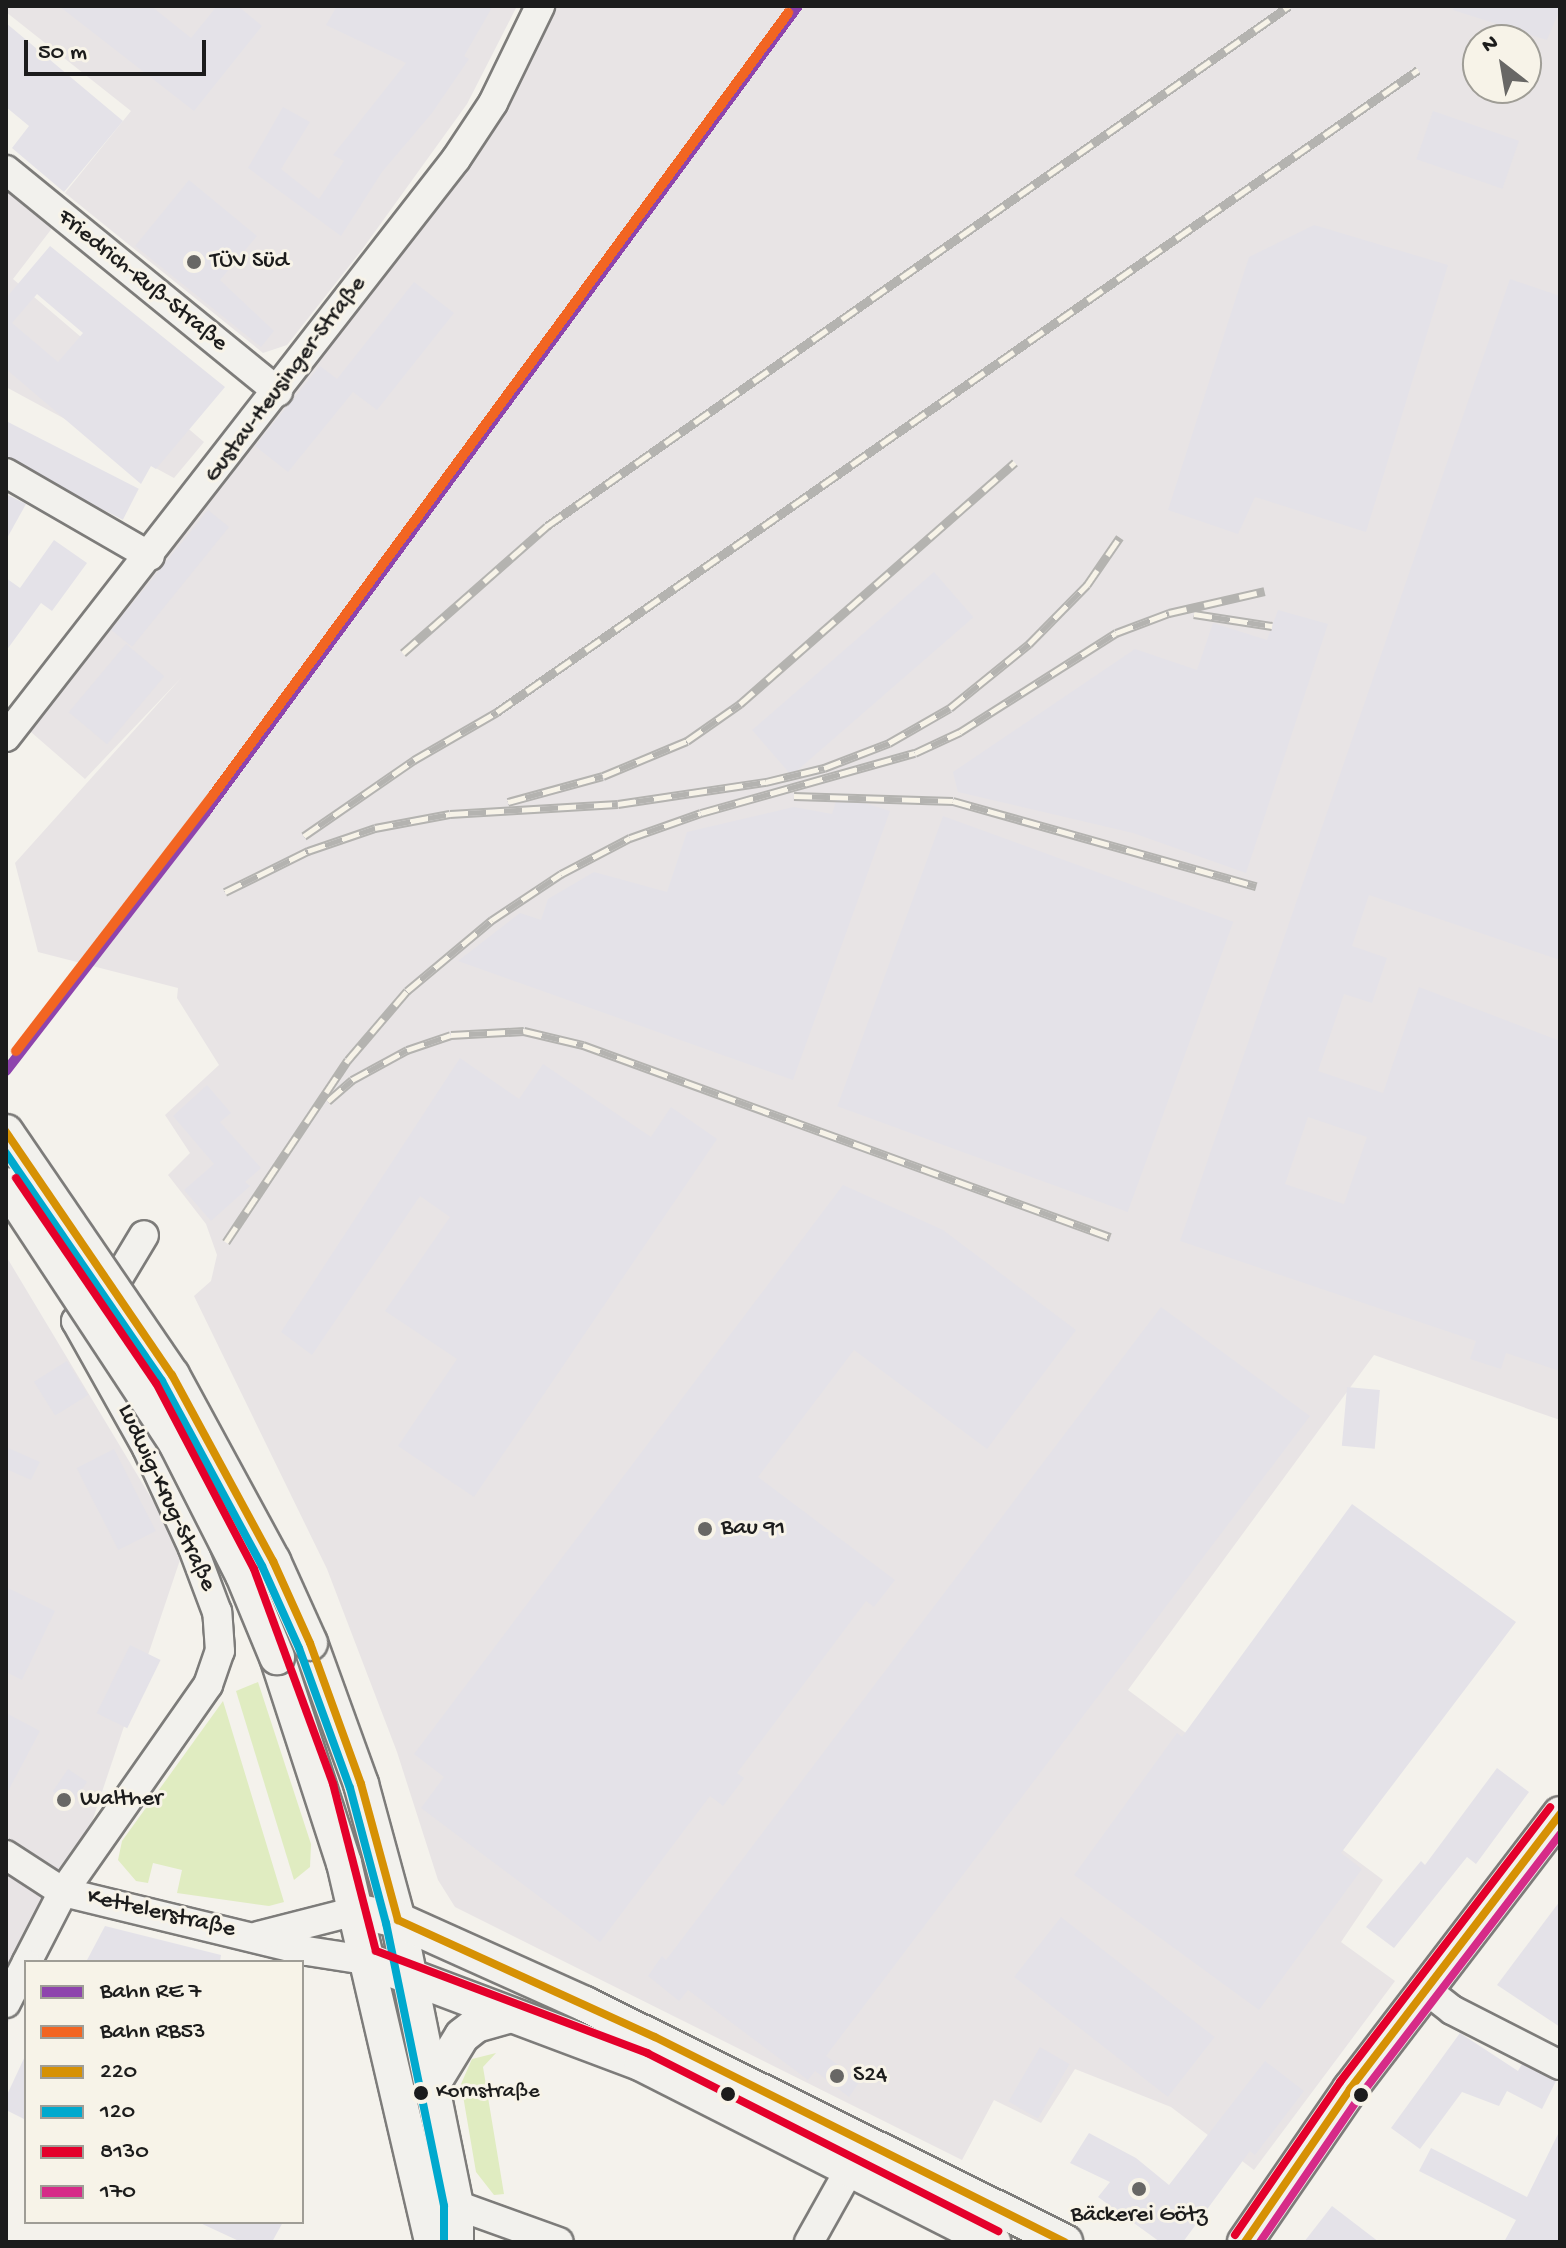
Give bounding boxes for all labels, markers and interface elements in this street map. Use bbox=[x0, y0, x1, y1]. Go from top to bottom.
scale bar bbox=[28, 24, 210, 74]
north arrow bbox=[1462, 24, 1542, 104]
text: N bbox=[1478, 30, 1504, 60]
text: 50 m bbox=[38, 39, 87, 68]
street label: Friedrich-Ruß-Straße bbox=[51, 204, 233, 358]
place label: TÜV Süd bbox=[210, 248, 289, 276]
marker: TÜV Süd bbox=[185, 253, 203, 271]
street label: Gustav-Heusinger-Straße bbox=[199, 271, 373, 489]
street label: Ludwig-Krug-Straße bbox=[110, 1400, 222, 1596]
place label: Bau 91 bbox=[721, 1515, 785, 1543]
marker: Bau 91 bbox=[696, 1520, 714, 1538]
place label: Walther bbox=[80, 1786, 163, 1814]
marker: Walther bbox=[55, 1791, 73, 1809]
street label: Kettelerstraße bbox=[84, 1883, 238, 1945]
legend bbox=[24, 1960, 304, 2224]
text: Bahn RE 7 bbox=[100, 1978, 201, 2007]
text: Bahn RB53 bbox=[100, 2018, 206, 2047]
text: 220 bbox=[100, 2058, 137, 2087]
place label: S24 bbox=[853, 2062, 887, 2090]
marker: S24 bbox=[828, 2067, 846, 2085]
place label: Kornstraße bbox=[436, 2080, 540, 2106]
marker: Kornstraße bbox=[413, 2085, 429, 2101]
unlabelled marker bbox=[720, 2086, 736, 2102]
unlabelled marker bbox=[1353, 2087, 1369, 2103]
text: 120 bbox=[100, 2098, 135, 2127]
text: 8130 bbox=[100, 2138, 149, 2167]
text: 170 bbox=[100, 2178, 136, 2207]
marker: Bäckerei Götz bbox=[1130, 2180, 1148, 2198]
place label: Bäckerei Götz bbox=[1071, 2202, 1207, 2230]

